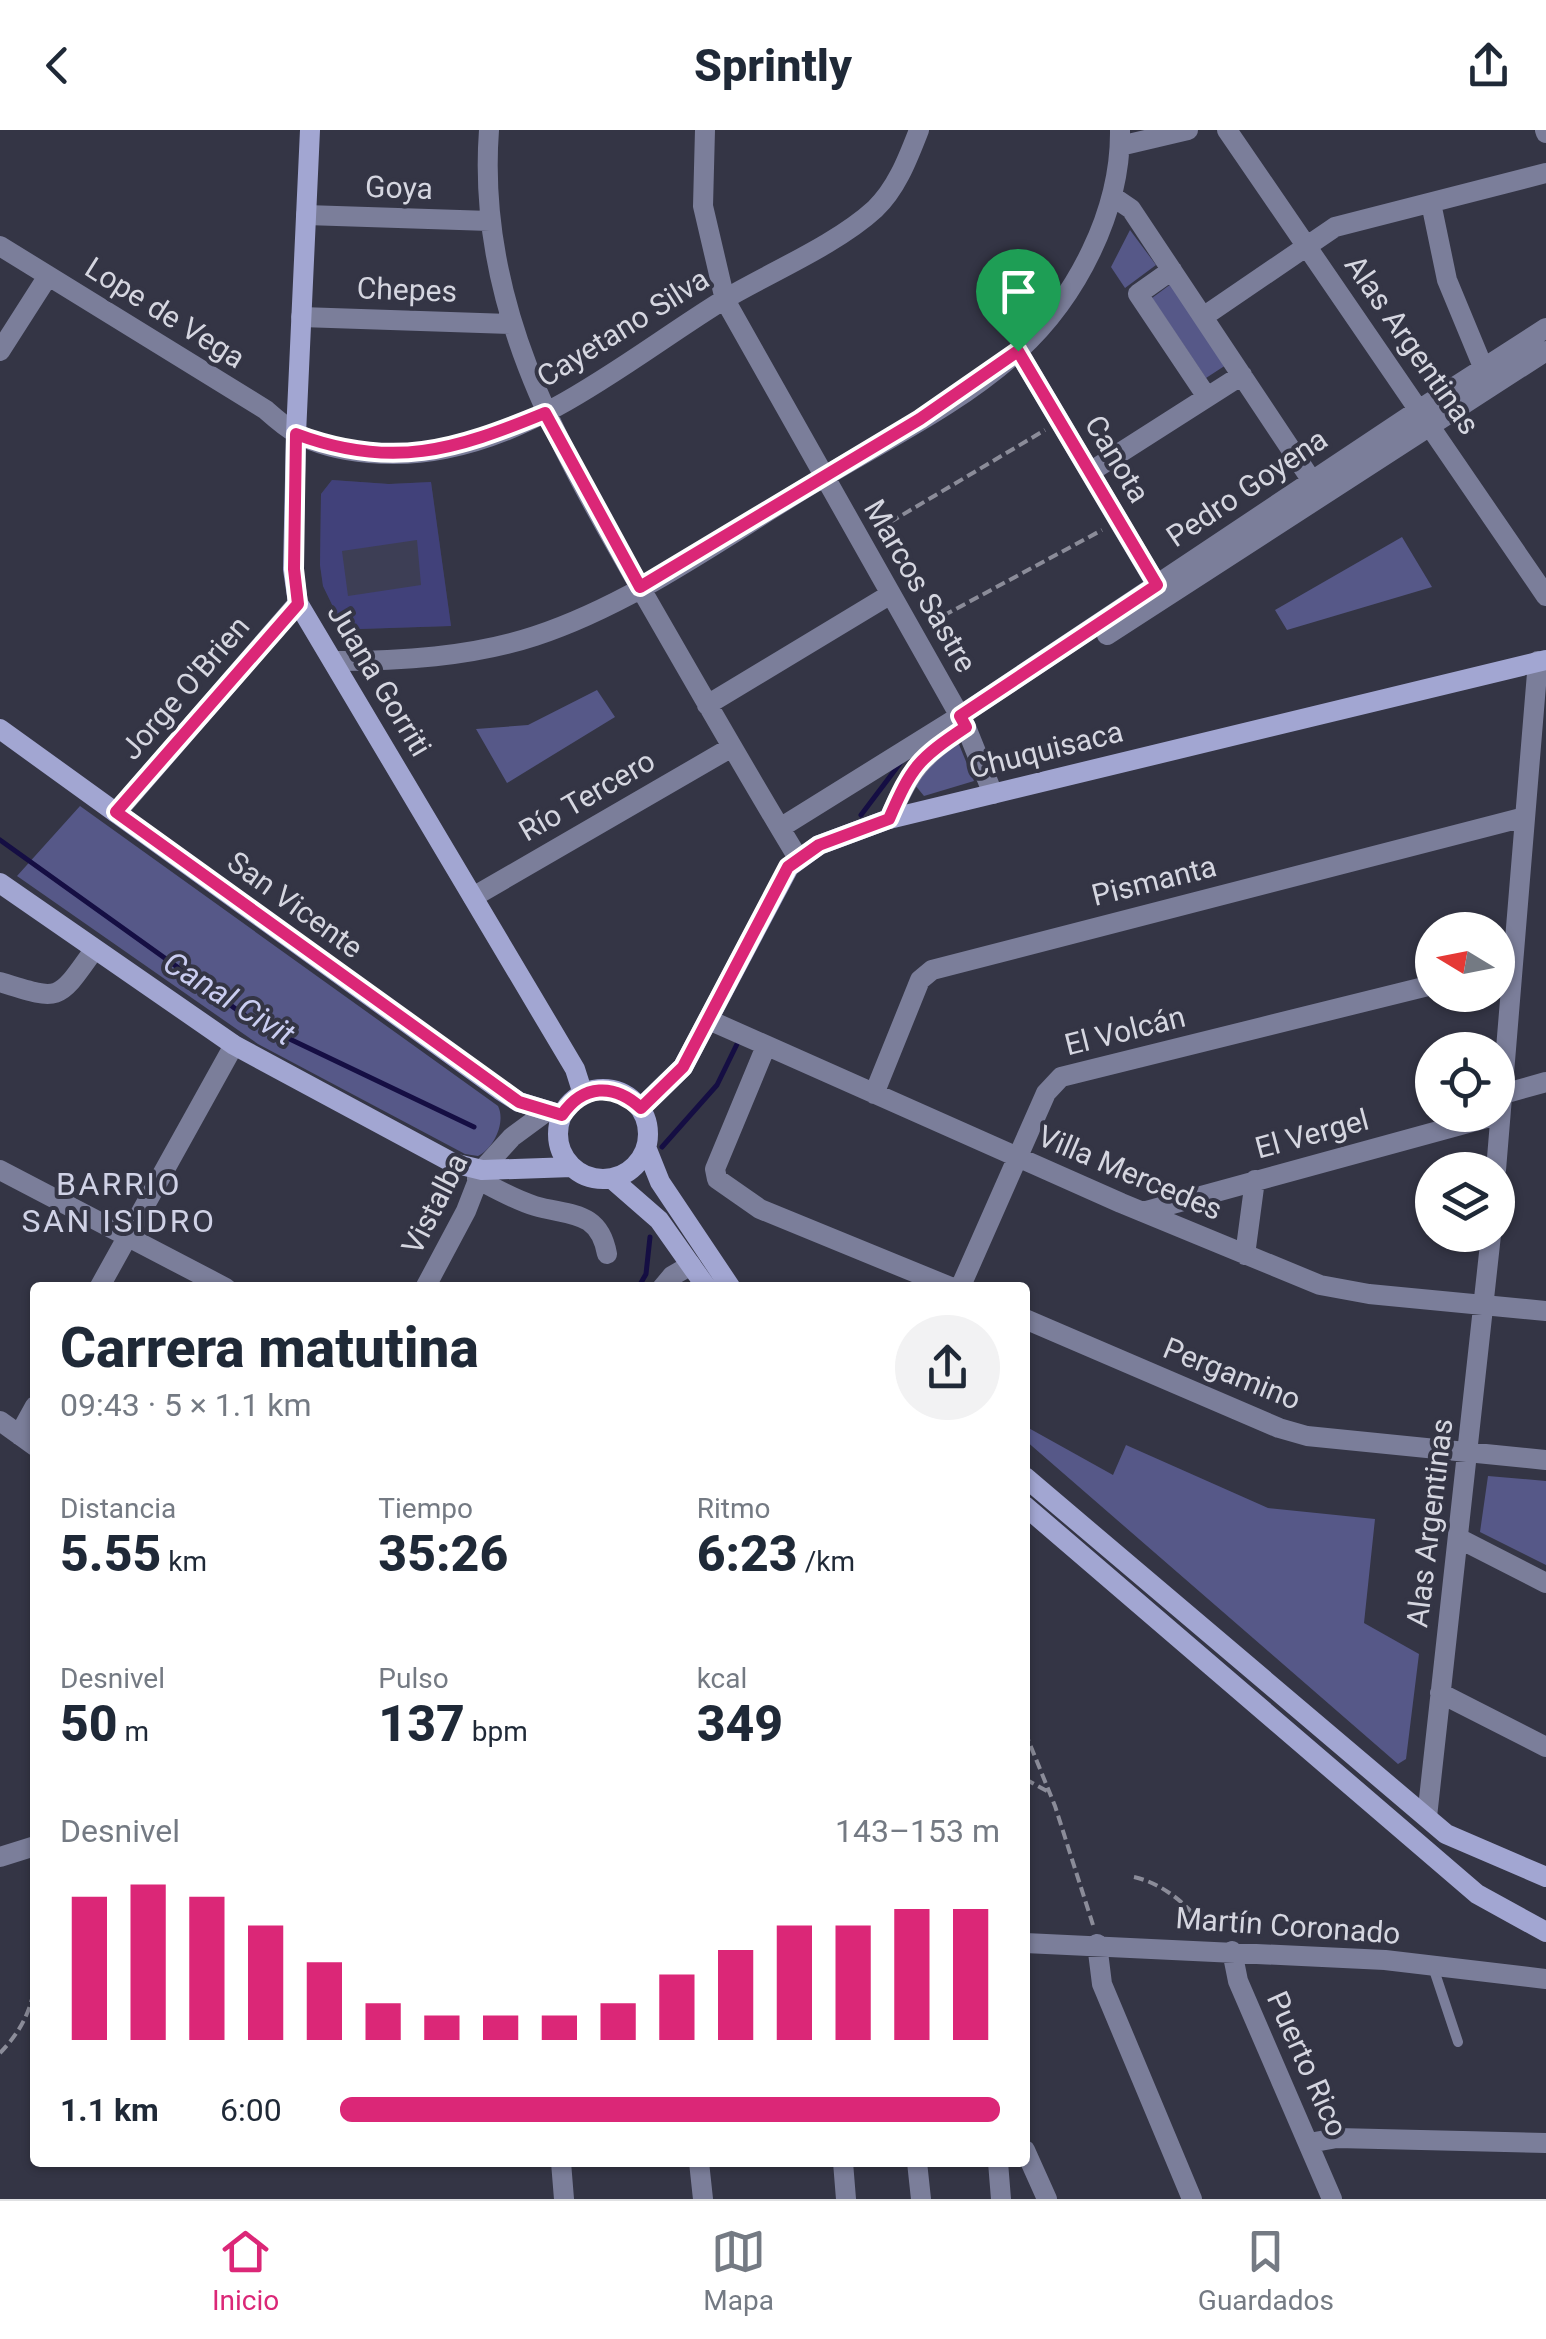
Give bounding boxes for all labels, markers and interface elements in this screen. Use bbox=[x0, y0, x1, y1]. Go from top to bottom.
icon: back bbox=[30, 38, 85, 93]
icon: share bbox=[1461, 38, 1516, 93]
text: Sprintly bbox=[694, 39, 852, 92]
street label: Goya bbox=[365, 169, 433, 206]
pin bbox=[976, 249, 1061, 352]
street label: Alas Argentinas bbox=[1338, 249, 1487, 441]
street label: Lope de Vega bbox=[79, 250, 251, 375]
street label: Cayetano Silva bbox=[530, 261, 715, 394]
icon: arrive bbox=[991, 264, 1046, 319]
street label: Chepes bbox=[356, 270, 458, 309]
street label: Canota bbox=[1078, 409, 1157, 509]
street label: Pedro Goyena bbox=[1160, 421, 1334, 554]
street label: Marcos Sastre bbox=[857, 493, 984, 678]
street label: Juana Gorriti bbox=[320, 597, 439, 762]
street label: Jorge O'Brien bbox=[113, 609, 256, 766]
street label: Chuquisaca bbox=[965, 714, 1126, 786]
street label: Río Tercero bbox=[513, 743, 661, 848]
street label: San Vicente bbox=[221, 844, 370, 965]
street label: Pismanta bbox=[1088, 848, 1220, 913]
north arrow bbox=[1415, 912, 1515, 1012]
map controls bbox=[1415, 912, 1515, 1252]
water label: Canal Civit bbox=[157, 943, 302, 1054]
street label: El Volcán bbox=[1061, 999, 1189, 1062]
button: locate bbox=[1415, 1032, 1515, 1132]
street label: El Vergel bbox=[1251, 1102, 1372, 1165]
street label: Villa Mercedes bbox=[1033, 1118, 1228, 1227]
street label: Vistalba bbox=[394, 1147, 475, 1260]
button: layers bbox=[1415, 1152, 1515, 1252]
district label: BARRIO SAN ISIDRO bbox=[22, 1165, 216, 1240]
button: share bbox=[895, 1315, 1000, 1420]
text: Carrera matutina bbox=[60, 1316, 479, 1380]
street label: Pergamino bbox=[1158, 1330, 1306, 1417]
text: 09:43 · 5 × 1.1 km bbox=[60, 1386, 311, 1424]
street label: Alas Argentinas bbox=[1399, 1416, 1460, 1629]
text: Distancia bbox=[60, 1492, 176, 1525]
text: Tiempo bbox=[378, 1492, 473, 1525]
text: Ritmo bbox=[697, 1492, 770, 1525]
text: 5.55 bbox=[60, 1525, 161, 1583]
text: 35:26 bbox=[378, 1525, 508, 1583]
text: 6:23 bbox=[697, 1525, 798, 1583]
text: km bbox=[161, 1545, 207, 1578]
text: /km bbox=[798, 1545, 855, 1578]
text: Desnivel bbox=[60, 1662, 165, 1695]
text: Pulso bbox=[378, 1662, 449, 1695]
text: kcal bbox=[697, 1662, 747, 1695]
text: 50 bbox=[60, 1695, 118, 1753]
text: 137 bbox=[378, 1695, 465, 1753]
text: 349 bbox=[697, 1695, 783, 1753]
text: m bbox=[118, 1715, 149, 1748]
text: bpm bbox=[465, 1715, 528, 1748]
text: Desnivel bbox=[60, 1812, 180, 1850]
text: 143–153 m bbox=[835, 1812, 1000, 1850]
street label: Martín Coronado bbox=[1174, 1900, 1402, 1951]
street label: Puerto Rico bbox=[1260, 1986, 1355, 2142]
text: 1.1 km bbox=[60, 2091, 159, 2129]
text: 6:00 bbox=[220, 2091, 282, 2129]
tab: Inicio bbox=[212, 2224, 279, 2317]
tab: Mapa bbox=[703, 2224, 774, 2317]
tab: Guardados bbox=[1198, 2224, 1334, 2317]

